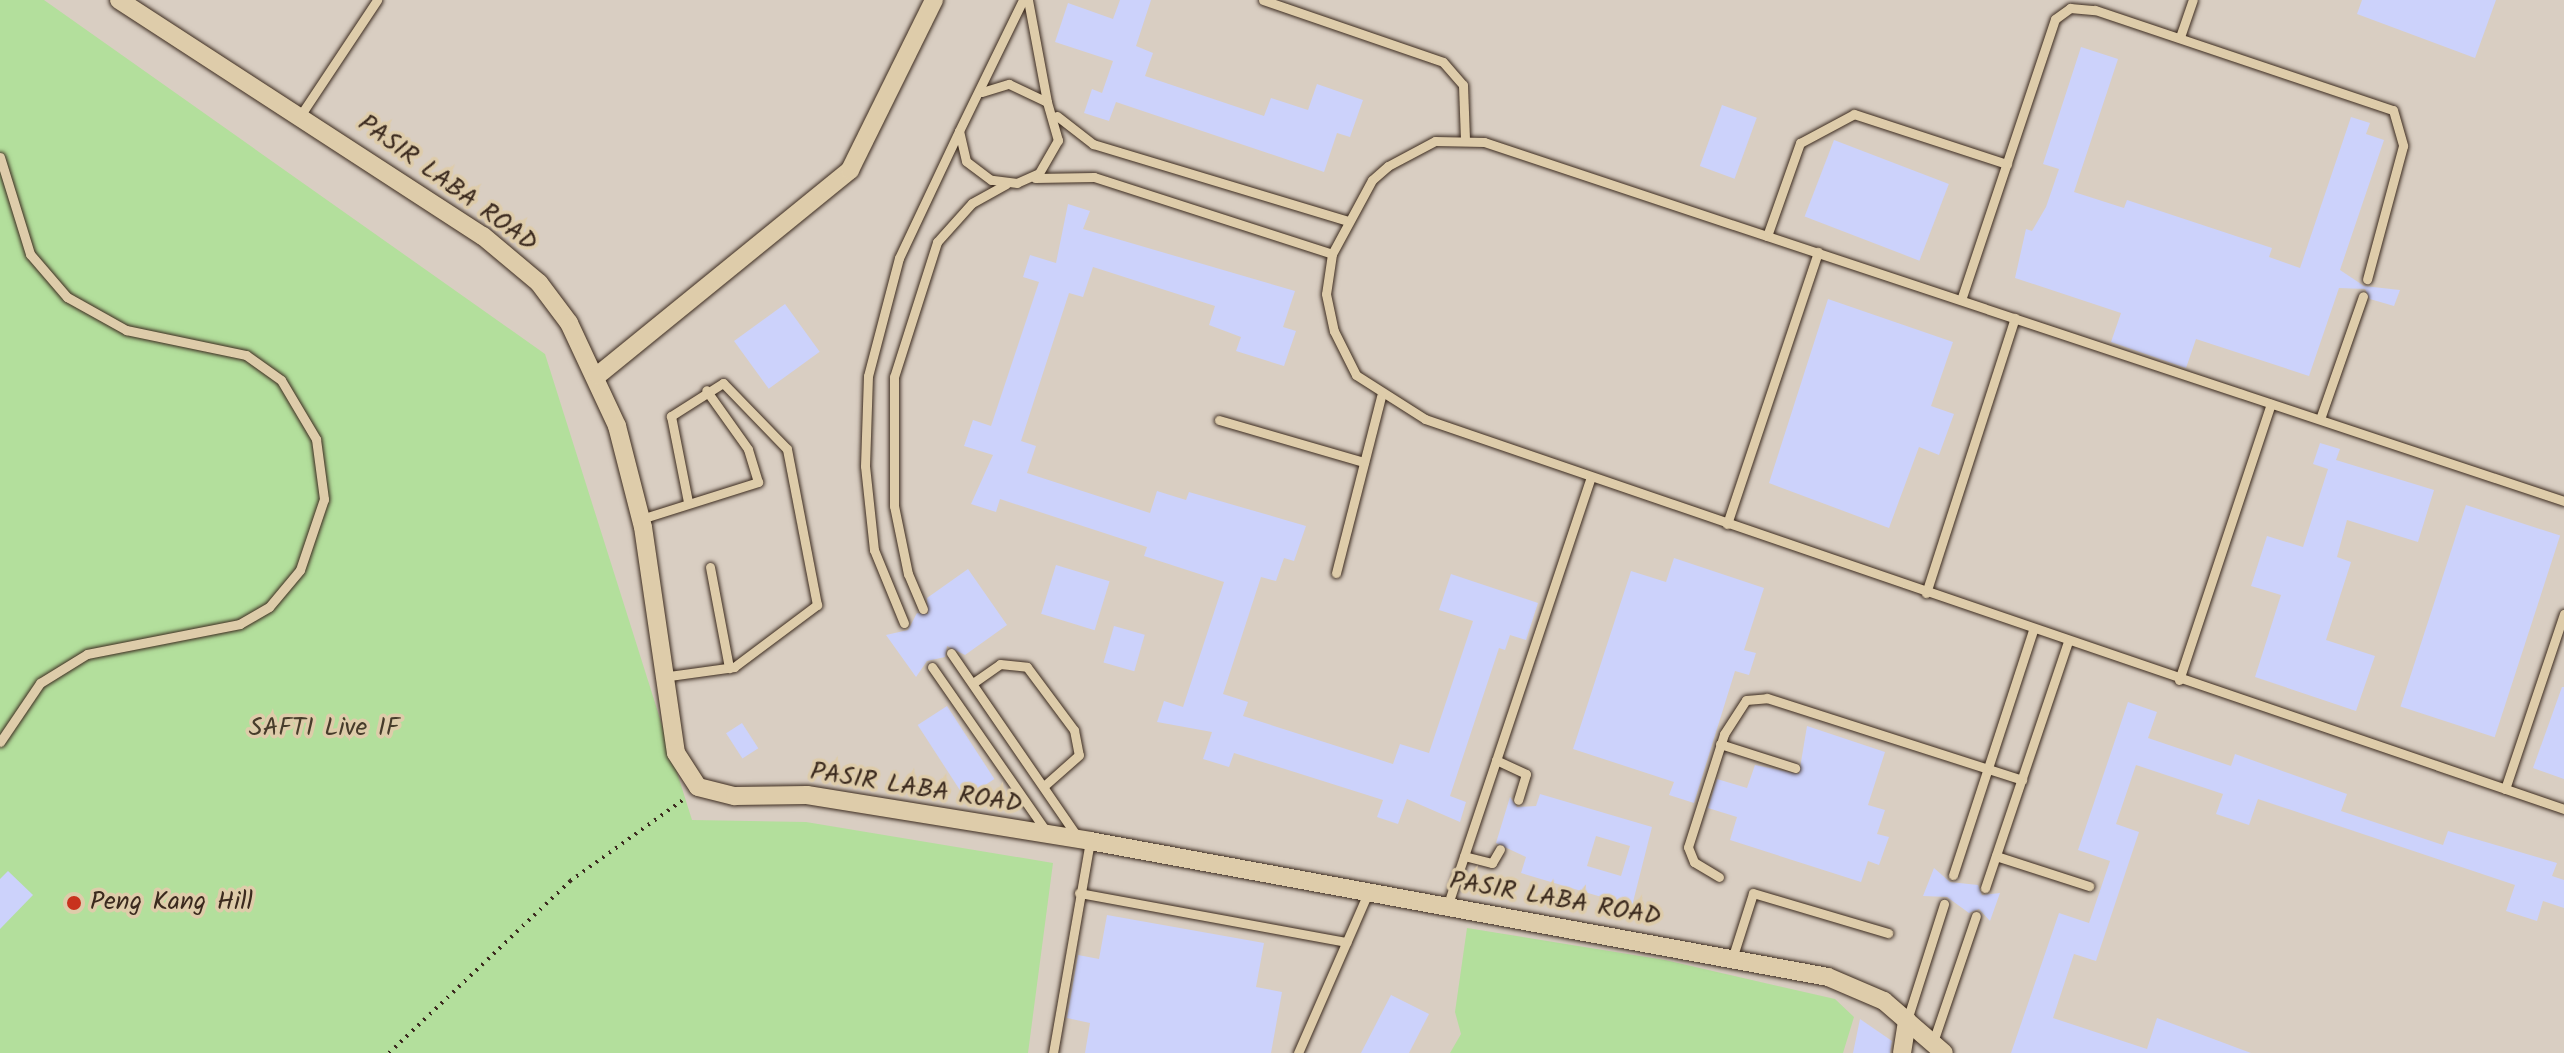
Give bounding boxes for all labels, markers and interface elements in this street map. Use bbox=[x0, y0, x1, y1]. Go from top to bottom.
street label: PASIR LABA ROAD bbox=[351, 109, 543, 259]
park label: SAFTI Live IF bbox=[249, 713, 399, 745]
street label: PASIR LABA ROAD bbox=[808, 757, 1024, 821]
street label: PASIR LABA ROAD bbox=[1447, 866, 1663, 934]
place label: Peng Kang Hill bbox=[90, 887, 253, 919]
marker: Peng Kang Hill bbox=[65, 894, 83, 912]

